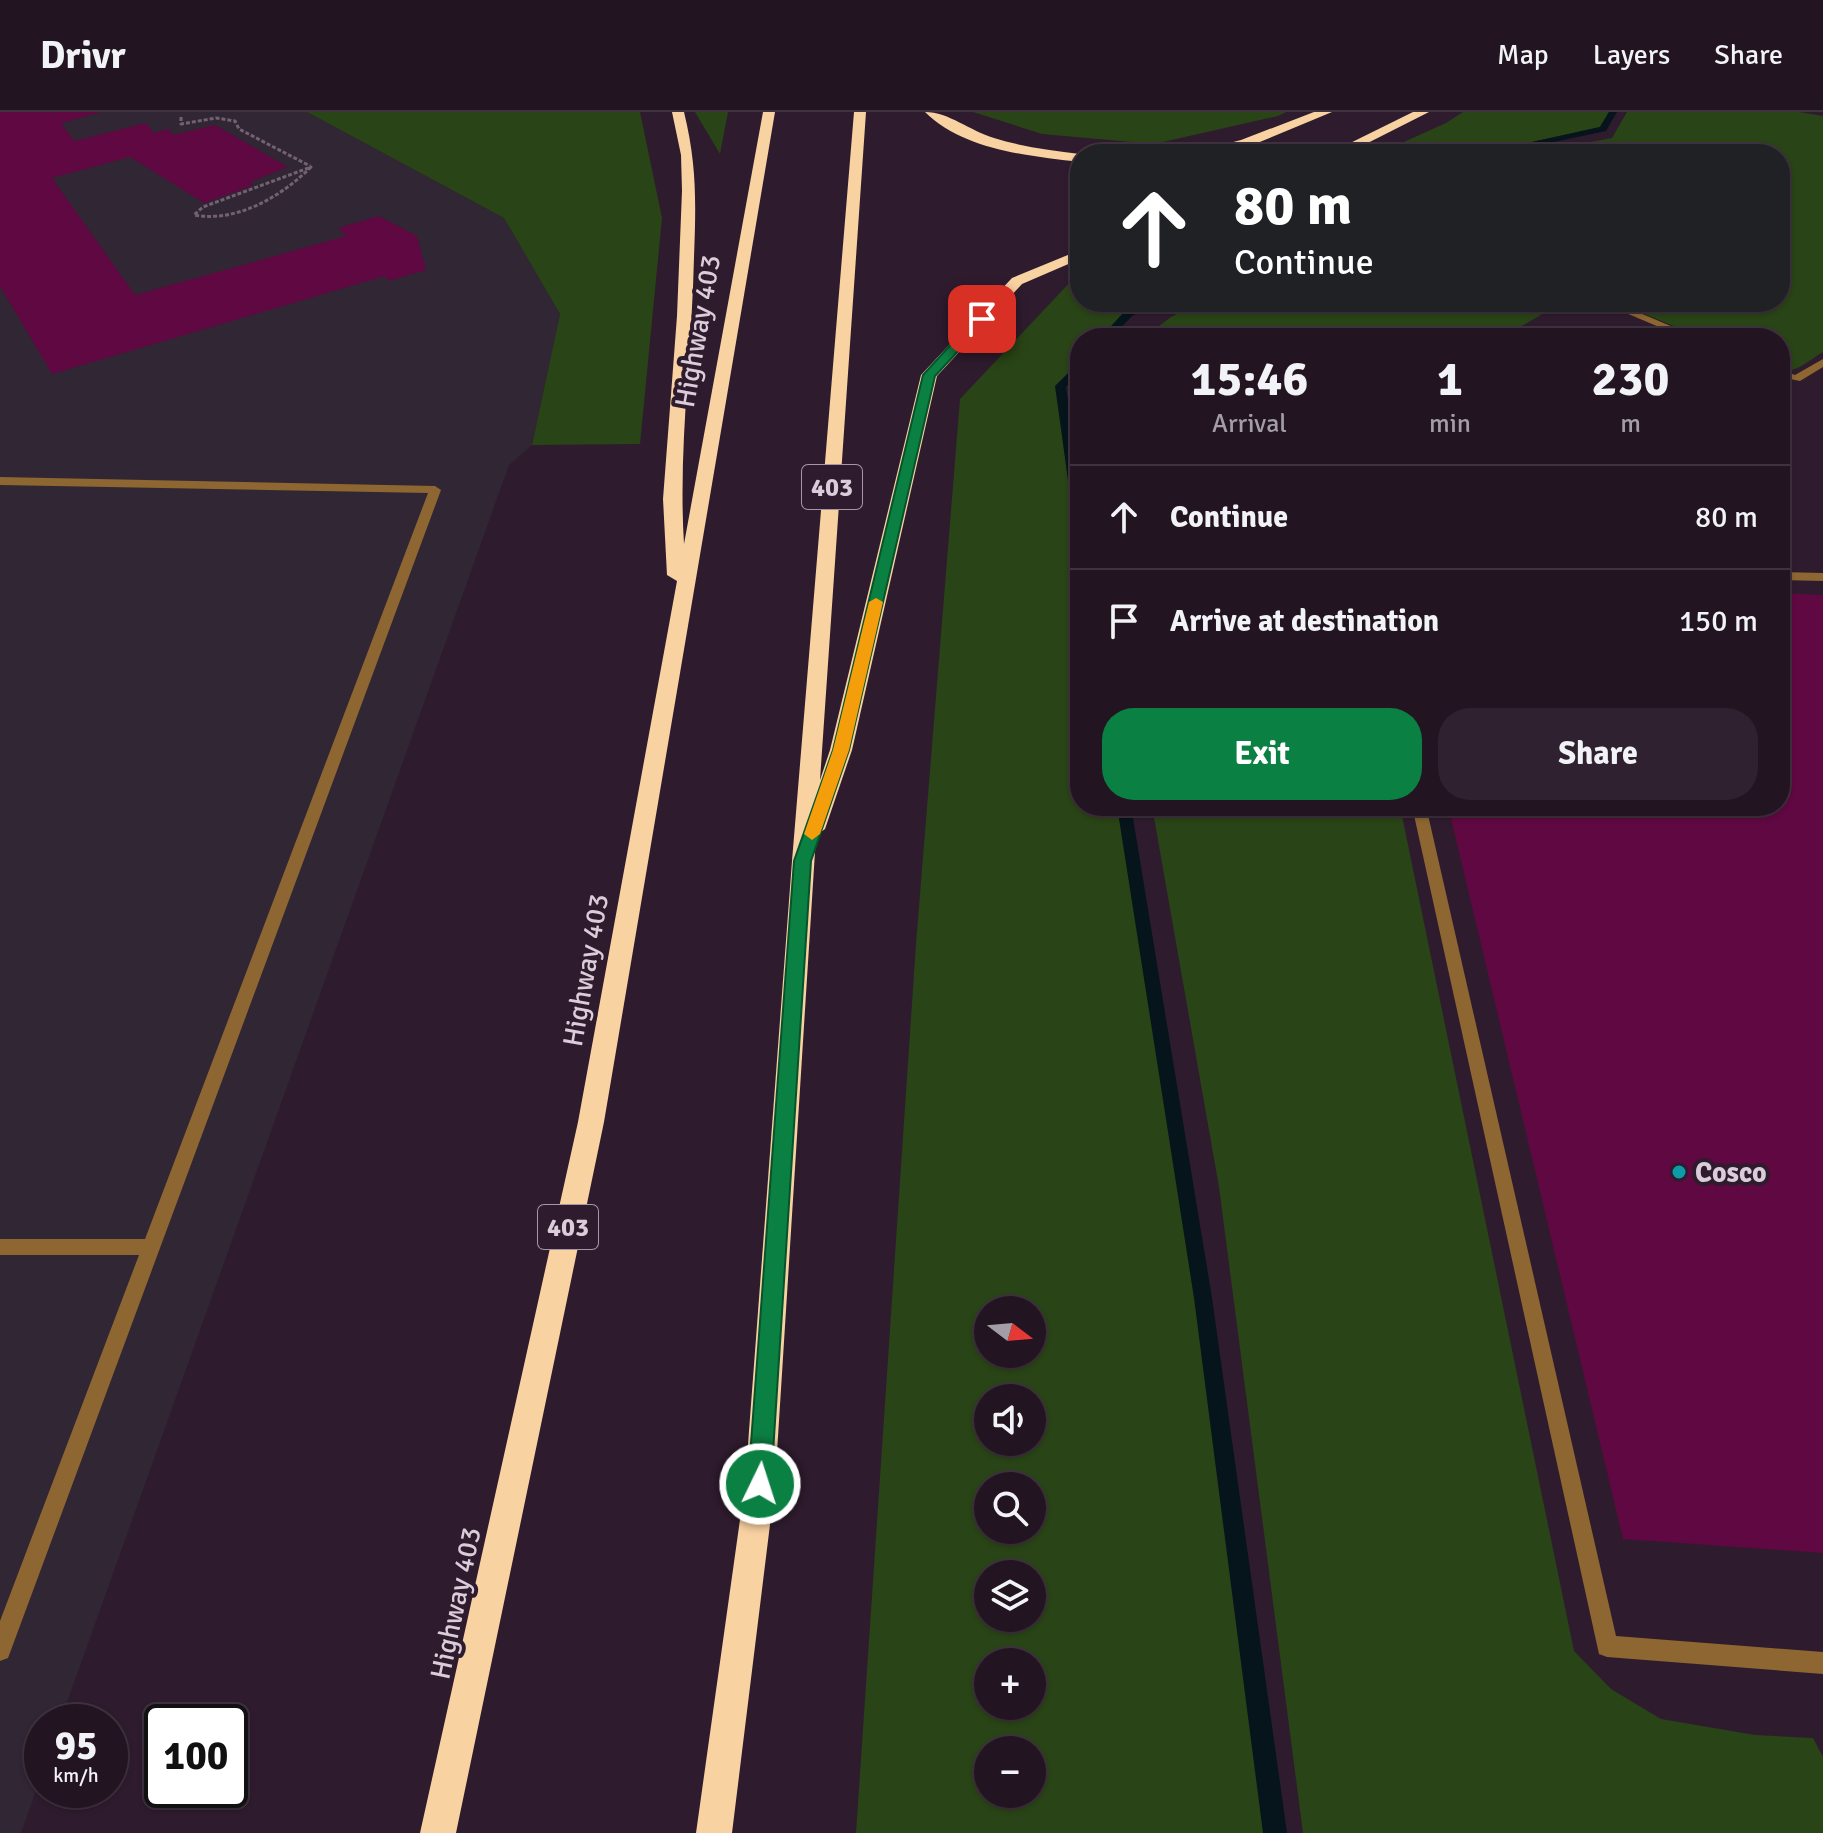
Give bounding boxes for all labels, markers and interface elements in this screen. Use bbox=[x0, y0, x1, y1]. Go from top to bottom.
text: Drivr bbox=[40, 32, 126, 79]
text: Map bbox=[1497, 38, 1549, 72]
text: Layers bbox=[1593, 38, 1670, 72]
text: Share bbox=[1714, 38, 1783, 72]
text: 80 m bbox=[1234, 171, 1352, 240]
icon: ahead bbox=[1102, 176, 1206, 280]
text: Continue bbox=[1234, 240, 1374, 285]
street label: Highway 403 bbox=[668, 252, 728, 410]
pin bbox=[948, 285, 1016, 353]
icon: arrive bbox=[960, 297, 1004, 341]
text: 15:46 bbox=[1191, 350, 1308, 409]
text: 1 bbox=[1437, 350, 1463, 409]
text: 230 bbox=[1592, 350, 1669, 409]
text: Arrival bbox=[1212, 408, 1287, 440]
text: min bbox=[1429, 408, 1471, 440]
text: m bbox=[1620, 408, 1641, 440]
road number: 403 bbox=[802, 465, 862, 509]
icon: ahead bbox=[1102, 495, 1146, 539]
text: Continue bbox=[1170, 499, 1288, 536]
text: 80 m bbox=[1695, 499, 1758, 536]
icon: arrive bbox=[1102, 599, 1146, 643]
text: Arrive at destination bbox=[1170, 603, 1439, 640]
text: 150 m bbox=[1679, 603, 1758, 640]
button: Exit bbox=[1102, 708, 1422, 800]
button: Share bbox=[1438, 708, 1758, 800]
street label: Highway 403 bbox=[556, 891, 616, 1049]
place label: Cosco bbox=[1695, 1156, 1767, 1190]
marker: Cosco bbox=[1670, 1163, 1688, 1181]
road number: 403 bbox=[538, 1205, 598, 1249]
north arrow bbox=[974, 1296, 1046, 1368]
map controls bbox=[974, 1296, 1046, 1808]
button: sound bbox=[974, 1384, 1046, 1456]
position arrow bbox=[718, 1442, 802, 1526]
button: search bbox=[974, 1472, 1046, 1544]
street label: Highway 403 bbox=[423, 1524, 489, 1682]
button: layers bbox=[974, 1560, 1046, 1632]
button: + bbox=[974, 1648, 1046, 1720]
speed limit sign: 100 bbox=[144, 1704, 248, 1808]
text: 95 bbox=[54, 1721, 98, 1771]
button: − bbox=[974, 1736, 1046, 1808]
text: km/h bbox=[53, 1763, 99, 1788]

